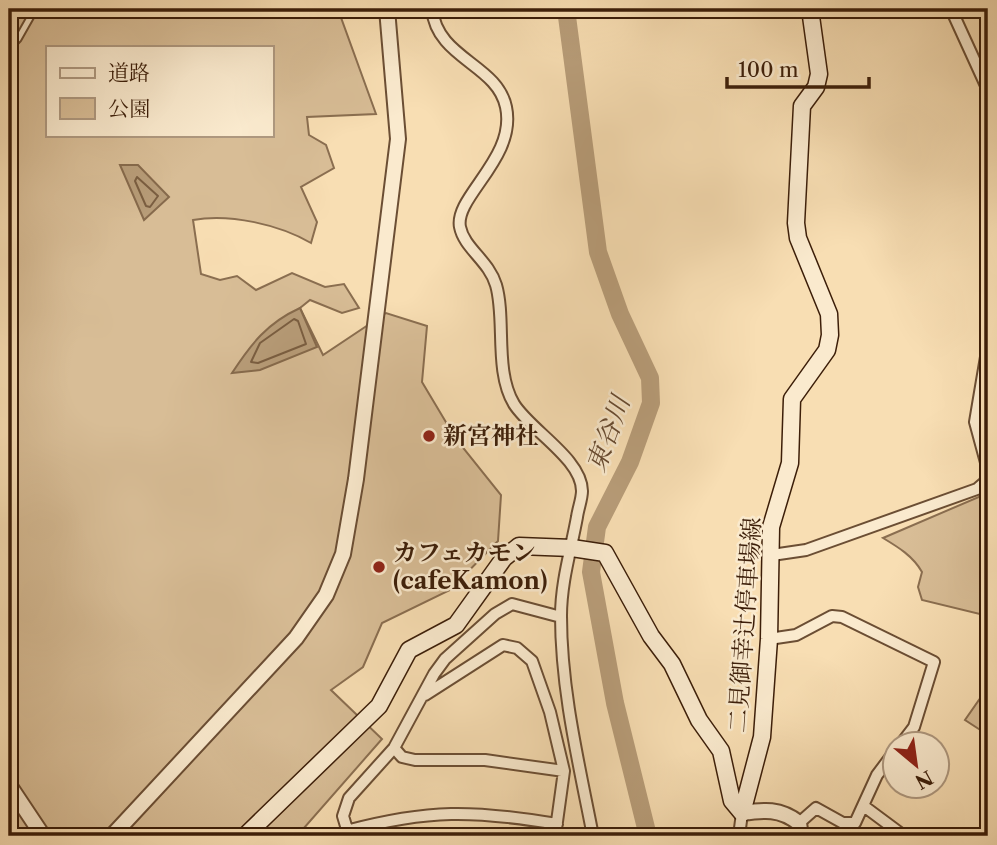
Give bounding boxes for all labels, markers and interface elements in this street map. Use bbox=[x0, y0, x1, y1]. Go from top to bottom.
legend bbox=[46, 46, 273, 136]
scale bar bbox=[727, 46, 869, 90]
text: 100 m bbox=[738, 57, 799, 82]
text: 道路 bbox=[108, 60, 150, 85]
text: 公園 bbox=[108, 96, 150, 121]
water label: 東谷川 bbox=[580, 389, 637, 476]
place label: 新宮神社 bbox=[443, 421, 539, 450]
marker: 新宮神社 bbox=[421, 428, 437, 444]
street label: 二見御幸辻停車場線 bbox=[723, 516, 766, 734]
place label: カフェカモン (cafeKamon) bbox=[393, 538, 548, 595]
marker: カフェカモン (cafeKamon) bbox=[371, 559, 387, 575]
north arrow bbox=[881, 730, 951, 800]
text: N bbox=[911, 765, 937, 793]

